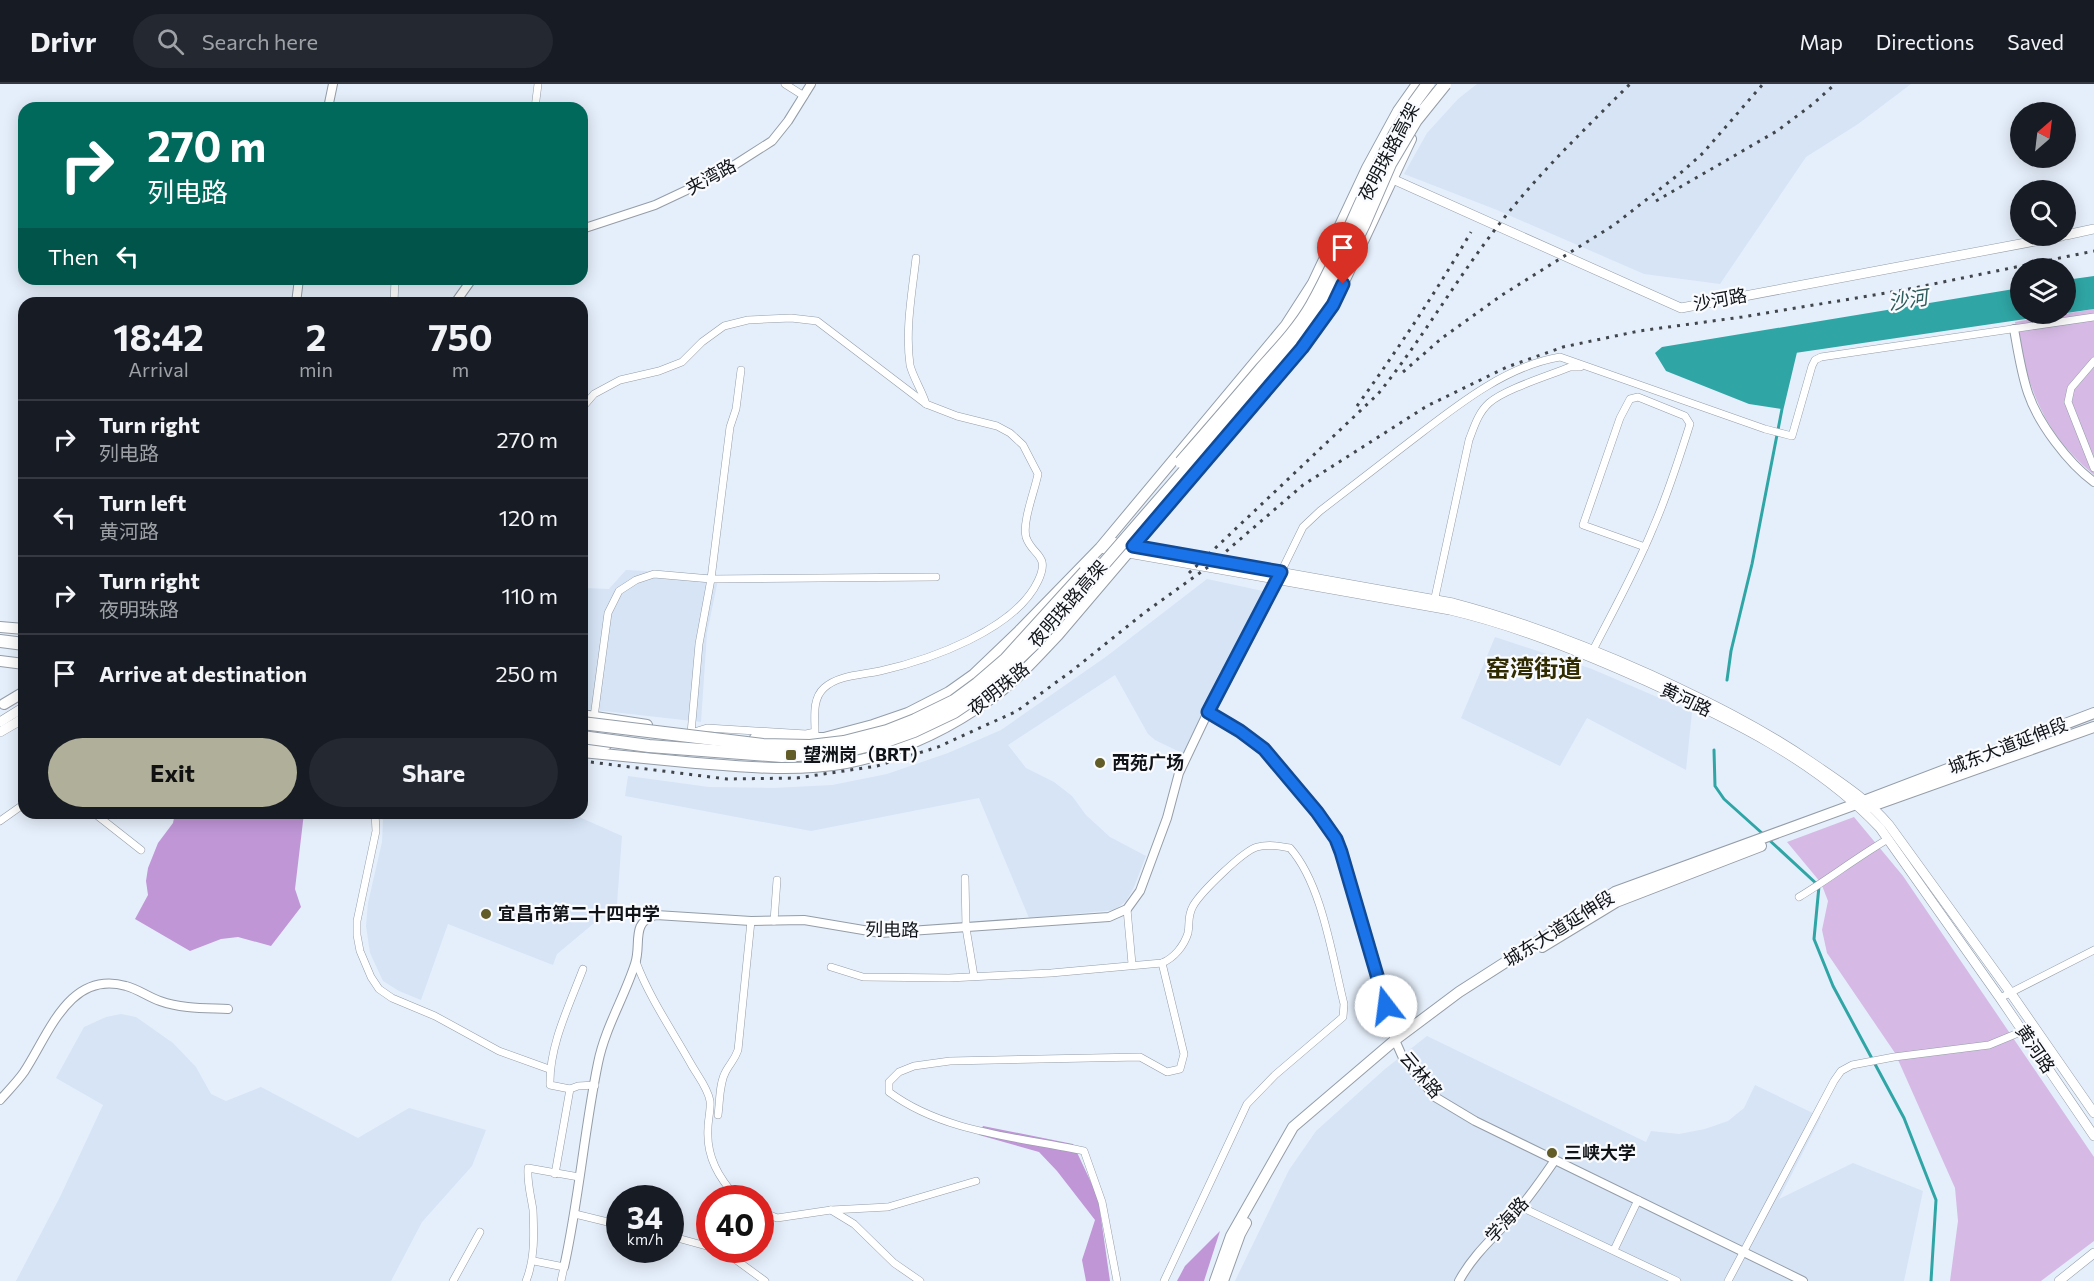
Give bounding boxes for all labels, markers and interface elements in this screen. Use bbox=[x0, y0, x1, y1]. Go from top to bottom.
search box bbox=[133, 14, 553, 68]
text: Drivr bbox=[30, 24, 97, 58]
icon: search bbox=[154, 25, 187, 58]
text: Search here bbox=[202, 28, 318, 55]
text: Map bbox=[1800, 29, 1843, 54]
text: Directions bbox=[1876, 29, 1974, 54]
text: Saved bbox=[2007, 29, 2064, 54]
street label: 夜明珠路高架 bbox=[1353, 99, 1423, 204]
north arrow bbox=[2010, 102, 2076, 168]
map controls bbox=[2010, 102, 2076, 324]
text: 270 m bbox=[147, 119, 266, 171]
icon: right bbox=[48, 126, 126, 204]
street label: 夹湾路 bbox=[682, 153, 739, 199]
text: 列电路 bbox=[147, 175, 228, 208]
button: search bbox=[2010, 180, 2076, 246]
pin bbox=[1317, 222, 1368, 284]
icon: arrive bbox=[1326, 231, 1359, 264]
icon: left bbox=[111, 240, 144, 273]
text: Then bbox=[48, 243, 99, 270]
button: layers bbox=[2010, 258, 2076, 324]
street label: 沙河路 bbox=[1691, 283, 1748, 315]
water label: 沙河 bbox=[1886, 283, 1933, 314]
text: 18:42 bbox=[113, 314, 204, 358]
text: 2 bbox=[306, 314, 326, 358]
text: 750 bbox=[428, 314, 493, 358]
text: Arrival bbox=[128, 357, 189, 381]
text: min bbox=[299, 357, 333, 381]
text: m bbox=[452, 357, 469, 381]
text: Turn right bbox=[99, 411, 200, 438]
icon: right bbox=[48, 423, 81, 456]
text: 270 m bbox=[497, 426, 558, 453]
text: 列电路 bbox=[99, 441, 159, 465]
text: Turn left bbox=[99, 489, 186, 516]
icon: left bbox=[48, 501, 81, 534]
text: 120 m bbox=[499, 504, 558, 531]
text: 黄河路 bbox=[99, 519, 159, 543]
street label: 夜明珠路高架 bbox=[1024, 555, 1111, 651]
text: Turn right bbox=[99, 567, 200, 594]
icon: right bbox=[48, 579, 81, 612]
text: 110 m bbox=[501, 582, 558, 609]
text: 夜明珠路 bbox=[99, 597, 179, 621]
district label: 窑湾街道 bbox=[1486, 653, 1582, 682]
icon: arrive bbox=[48, 657, 81, 690]
street label: 夜明珠路 bbox=[963, 657, 1033, 719]
text: Arrive at destination bbox=[99, 660, 307, 687]
text: 250 m bbox=[495, 660, 558, 687]
street label: 黄河路 bbox=[1657, 678, 1716, 720]
street label: 城东大道延伸段 bbox=[1945, 712, 2070, 778]
button: Exit bbox=[48, 738, 297, 807]
button: Share bbox=[309, 738, 558, 807]
place label: 望洲岗（BRT） bbox=[803, 743, 929, 765]
marker: 望洲岗（BRT） bbox=[784, 748, 798, 762]
place label: 西苑广场 bbox=[1112, 751, 1184, 773]
marker: 西苑广场 bbox=[1093, 756, 1107, 770]
street label: 城东大道延伸段 bbox=[1499, 885, 1618, 971]
place label: 宜昌市第二十四中学 bbox=[498, 902, 660, 924]
marker: 宜昌市第二十四中学 bbox=[479, 907, 493, 921]
street label: 列电路 bbox=[865, 918, 919, 940]
position arrow bbox=[1354, 974, 1418, 1038]
street label: 黄河路 bbox=[2012, 1020, 2060, 1077]
street label: 云林路 bbox=[1396, 1047, 1448, 1102]
place label: 三峡大学 bbox=[1564, 1141, 1636, 1163]
marker: 三峡大学 bbox=[1545, 1146, 1559, 1160]
speed limit sign: 40 bbox=[696, 1185, 774, 1263]
street label: 学海路 bbox=[1480, 1192, 1532, 1247]
text: 34 bbox=[627, 1198, 663, 1235]
text: km/h bbox=[627, 1230, 663, 1248]

